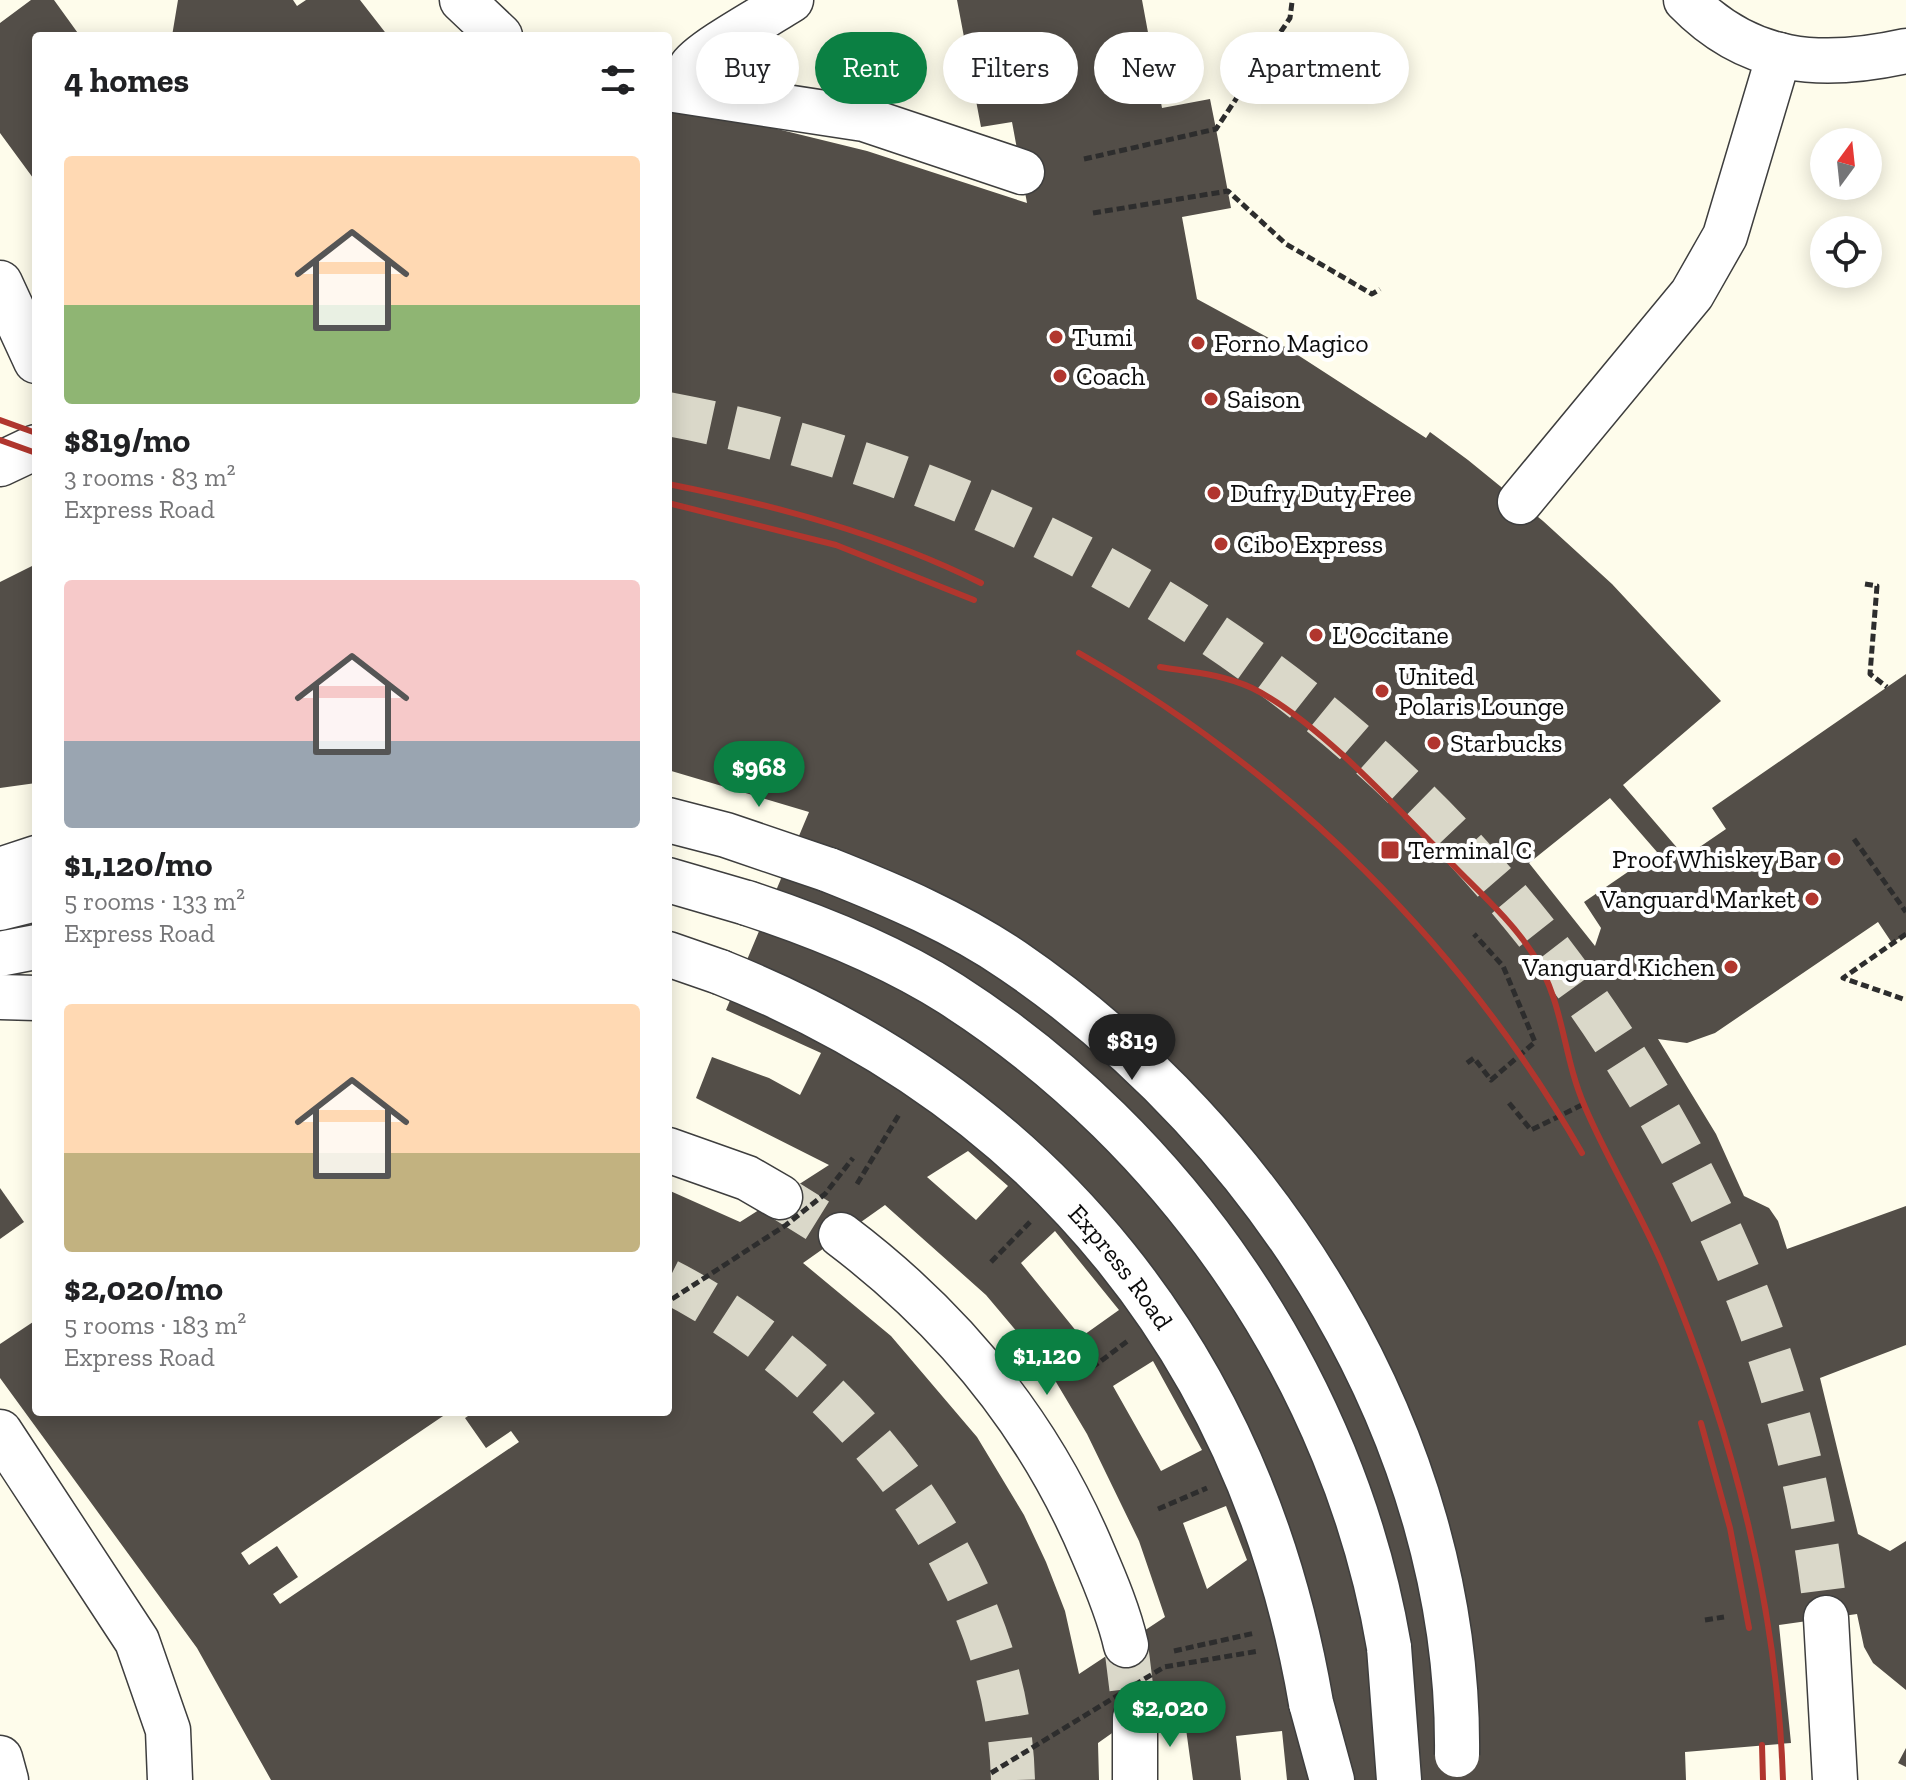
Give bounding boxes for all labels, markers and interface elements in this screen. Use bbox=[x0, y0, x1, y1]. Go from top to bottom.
chip: Buy bbox=[696, 32, 799, 104]
chip: Rent bbox=[815, 32, 927, 104]
chip: Filters bbox=[943, 32, 1078, 104]
chip: New bbox=[1094, 32, 1204, 104]
chip: Apartment bbox=[1220, 32, 1409, 104]
icon: filters bbox=[596, 58, 640, 102]
text: 4 homes bbox=[64, 60, 189, 101]
north arrow bbox=[1810, 128, 1882, 200]
map controls bbox=[1810, 128, 1882, 288]
icon: home bbox=[280, 208, 424, 352]
button: locate bbox=[1810, 216, 1882, 288]
place label: Tumi bbox=[1072, 321, 1132, 353]
place label: Forno Magico bbox=[1214, 327, 1369, 359]
marker: Tumi bbox=[1047, 328, 1065, 346]
marker: Forno Magico bbox=[1189, 334, 1207, 352]
place label: Coach bbox=[1076, 360, 1146, 392]
marker: Coach bbox=[1051, 367, 1069, 385]
place label: Saison bbox=[1227, 383, 1300, 415]
marker: Saison bbox=[1202, 390, 1220, 408]
text: $819/mo bbox=[64, 420, 190, 461]
text: 3 rooms · 83 m² bbox=[64, 461, 236, 493]
place label: Dufry Duty Free bbox=[1230, 477, 1412, 509]
marker: Dufry Duty Free bbox=[1205, 484, 1223, 502]
text: Express Road bbox=[64, 493, 215, 525]
place label: Cibo Express bbox=[1237, 528, 1383, 560]
marker: Cibo Express bbox=[1212, 535, 1230, 553]
place label: L'Occitane bbox=[1332, 619, 1449, 651]
marker: L'Occitane bbox=[1307, 626, 1325, 644]
icon: home bbox=[280, 632, 424, 776]
place label: United Polaris Lounge bbox=[1398, 660, 1564, 722]
marker: United Polaris Lounge bbox=[1373, 682, 1391, 700]
place label: Starbucks bbox=[1450, 727, 1562, 759]
marker: Starbucks bbox=[1425, 734, 1443, 752]
pin: $968 bbox=[712, 741, 806, 809]
text: $968 bbox=[732, 751, 786, 783]
place label: Terminal C bbox=[1408, 834, 1532, 866]
marker: Terminal C bbox=[1379, 839, 1401, 861]
place label: Proof Whiskey Bar bbox=[1612, 843, 1818, 875]
text: $1,120/mo bbox=[64, 844, 213, 885]
marker: Proof Whiskey Bar bbox=[1825, 850, 1843, 868]
place label: Vanguard Market bbox=[1599, 883, 1796, 915]
text: 5 rooms · 133 m² bbox=[64, 885, 245, 917]
marker: Vanguard Market bbox=[1803, 890, 1821, 908]
text: Express Road bbox=[64, 917, 215, 949]
place label: Vanguard Kichen bbox=[1521, 951, 1715, 983]
marker: Vanguard Kichen bbox=[1722, 958, 1740, 976]
pin: $819 bbox=[1085, 1014, 1179, 1082]
text: $819 bbox=[1106, 1024, 1158, 1056]
icon: home bbox=[280, 1056, 424, 1200]
street label: Express Road bbox=[1062, 1198, 1180, 1336]
text: $2,020/mo bbox=[64, 1268, 223, 1309]
text: 5 rooms · 183 m² bbox=[64, 1309, 246, 1341]
pin: $1,120 bbox=[982, 1329, 1112, 1397]
text: $1,120 bbox=[1013, 1339, 1081, 1371]
text: Express Road bbox=[64, 1341, 215, 1373]
pin: $2,020 bbox=[1105, 1681, 1235, 1749]
text: $2,020 bbox=[1132, 1691, 1208, 1723]

